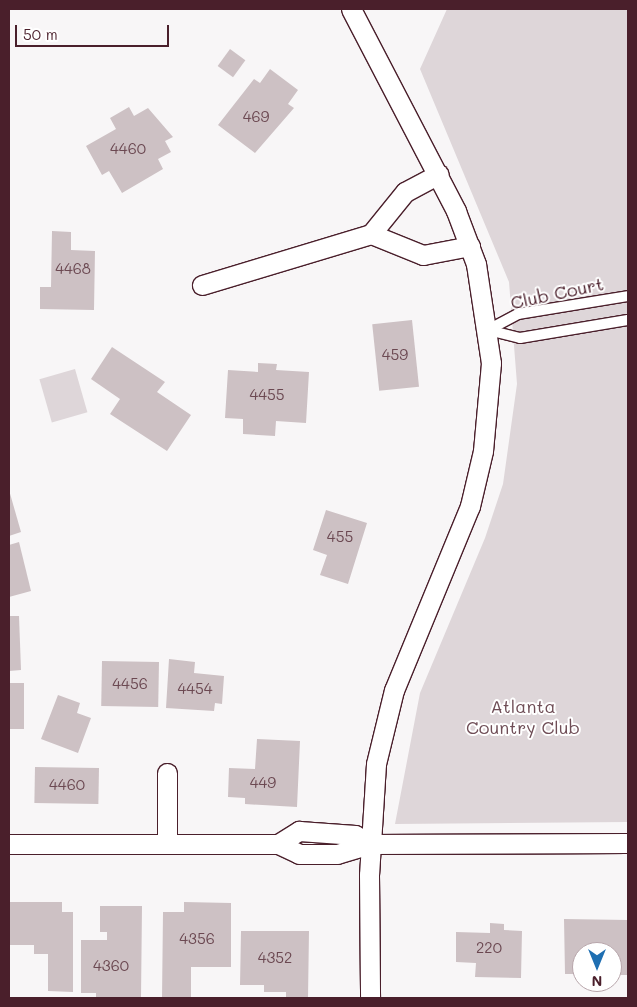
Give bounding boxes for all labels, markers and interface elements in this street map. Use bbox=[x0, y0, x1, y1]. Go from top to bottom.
scale bar bbox=[18, 15, 171, 47]
text: 50 m bbox=[23, 24, 58, 44]
house number: 469 bbox=[243, 108, 269, 126]
house number: 4460 bbox=[110, 140, 146, 158]
house number: 4468 bbox=[55, 260, 91, 278]
street label: Club Court bbox=[508, 273, 606, 313]
house number: 459 bbox=[382, 346, 408, 364]
house number: 4455 bbox=[249, 386, 285, 404]
house number: 455 bbox=[327, 528, 353, 546]
house number: 4456 bbox=[112, 675, 148, 693]
house number: 4454 bbox=[177, 680, 213, 698]
park label: Atlanta Country Club bbox=[466, 696, 580, 739]
house number: 449 bbox=[250, 774, 276, 792]
house number: 4460 bbox=[49, 776, 85, 794]
house number: 4356 bbox=[179, 930, 215, 948]
house number: 220 bbox=[476, 939, 502, 957]
north arrow bbox=[572, 942, 622, 992]
house number: 4352 bbox=[258, 949, 292, 967]
house number: 4360 bbox=[93, 957, 129, 975]
text: N bbox=[592, 972, 602, 991]

